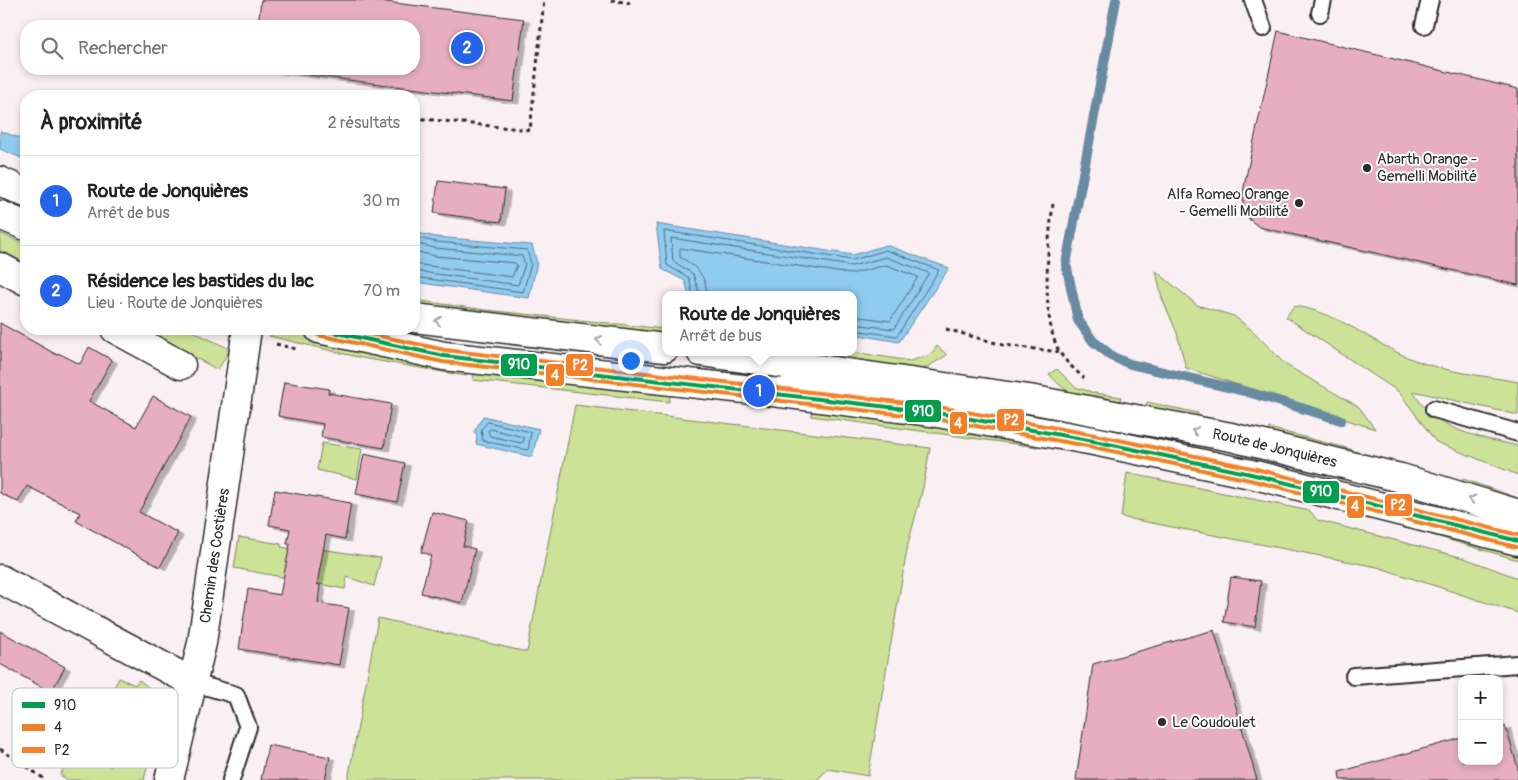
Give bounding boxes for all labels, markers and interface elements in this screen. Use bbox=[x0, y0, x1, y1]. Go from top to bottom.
search box bbox=[20, 20, 420, 75]
pin: 2 bbox=[451, 29, 483, 67]
icon: search bbox=[38, 34, 66, 62]
text: Rechercher bbox=[78, 36, 168, 60]
text: À proximité bbox=[40, 109, 143, 136]
text: 2 résultats bbox=[328, 113, 400, 133]
place label: Abarth Orange - Gemelli Mobilité bbox=[1377, 150, 1477, 186]
marker: Abarth Orange - Gemelli Mobilité bbox=[1361, 162, 1373, 174]
text: Route de Jonquières bbox=[87, 179, 248, 203]
place label: Alfa Romeo Orange - Gemelli Mobilité bbox=[1167, 185, 1290, 221]
text: 1 bbox=[53, 191, 59, 211]
text: 30 m bbox=[362, 191, 400, 211]
marker: Alfa Romeo Orange - Gemelli Mobilité bbox=[1293, 197, 1305, 209]
text: Arrêt de bus bbox=[87, 203, 170, 223]
text: Résidence les bastides du lac bbox=[87, 269, 314, 293]
text: 2 bbox=[52, 281, 60, 301]
text: 70 m bbox=[363, 281, 400, 301]
popup bbox=[662, 291, 857, 356]
text: Lieu · Route de Jonquières bbox=[87, 293, 263, 313]
text: Route de Jonquières bbox=[679, 302, 840, 326]
one-way arrow bbox=[434, 316, 442, 327]
text: Arrêt de bus bbox=[679, 326, 762, 346]
one-way arrow bbox=[595, 335, 603, 346]
your location bbox=[618, 348, 644, 374]
line badge: 910 bbox=[500, 353, 538, 377]
line badge: P2 bbox=[565, 353, 594, 377]
text: 910 bbox=[508, 356, 531, 373]
text: P2 bbox=[572, 357, 588, 374]
line badge: 4 bbox=[545, 363, 565, 387]
text: 4 bbox=[551, 367, 560, 384]
pin: 1 bbox=[743, 372, 775, 410]
line badge: 910 bbox=[904, 399, 942, 423]
text: 910 bbox=[912, 403, 935, 420]
line badge: P2 bbox=[996, 408, 1025, 432]
line badge: 4 bbox=[949, 411, 968, 435]
text: P2 bbox=[1003, 412, 1019, 429]
text: 4 bbox=[954, 415, 963, 432]
street label: Route de Jonquières bbox=[1211, 424, 1339, 472]
one-way arrow bbox=[1191, 426, 1199, 436]
line badge: 910 bbox=[1302, 480, 1340, 504]
text: 910 bbox=[1310, 483, 1333, 500]
street label: Chemin des Costières bbox=[195, 487, 234, 624]
line badge: P2 bbox=[1384, 493, 1413, 517]
one-way arrow bbox=[1468, 494, 1476, 504]
line badge: 4 bbox=[1346, 495, 1365, 519]
text: P2 bbox=[1390, 497, 1406, 514]
text: 4 bbox=[1351, 498, 1360, 515]
map controls bbox=[1458, 675, 1503, 765]
button: + bbox=[1458, 675, 1503, 720]
legend bbox=[12, 688, 178, 768]
text: 910 bbox=[54, 697, 76, 714]
place label: Le Coudoulet bbox=[1172, 713, 1257, 732]
marker: Le Coudoulet bbox=[1156, 716, 1168, 728]
text: 4 bbox=[54, 719, 62, 736]
button: − bbox=[1458, 720, 1503, 765]
text: P2 bbox=[54, 742, 70, 759]

